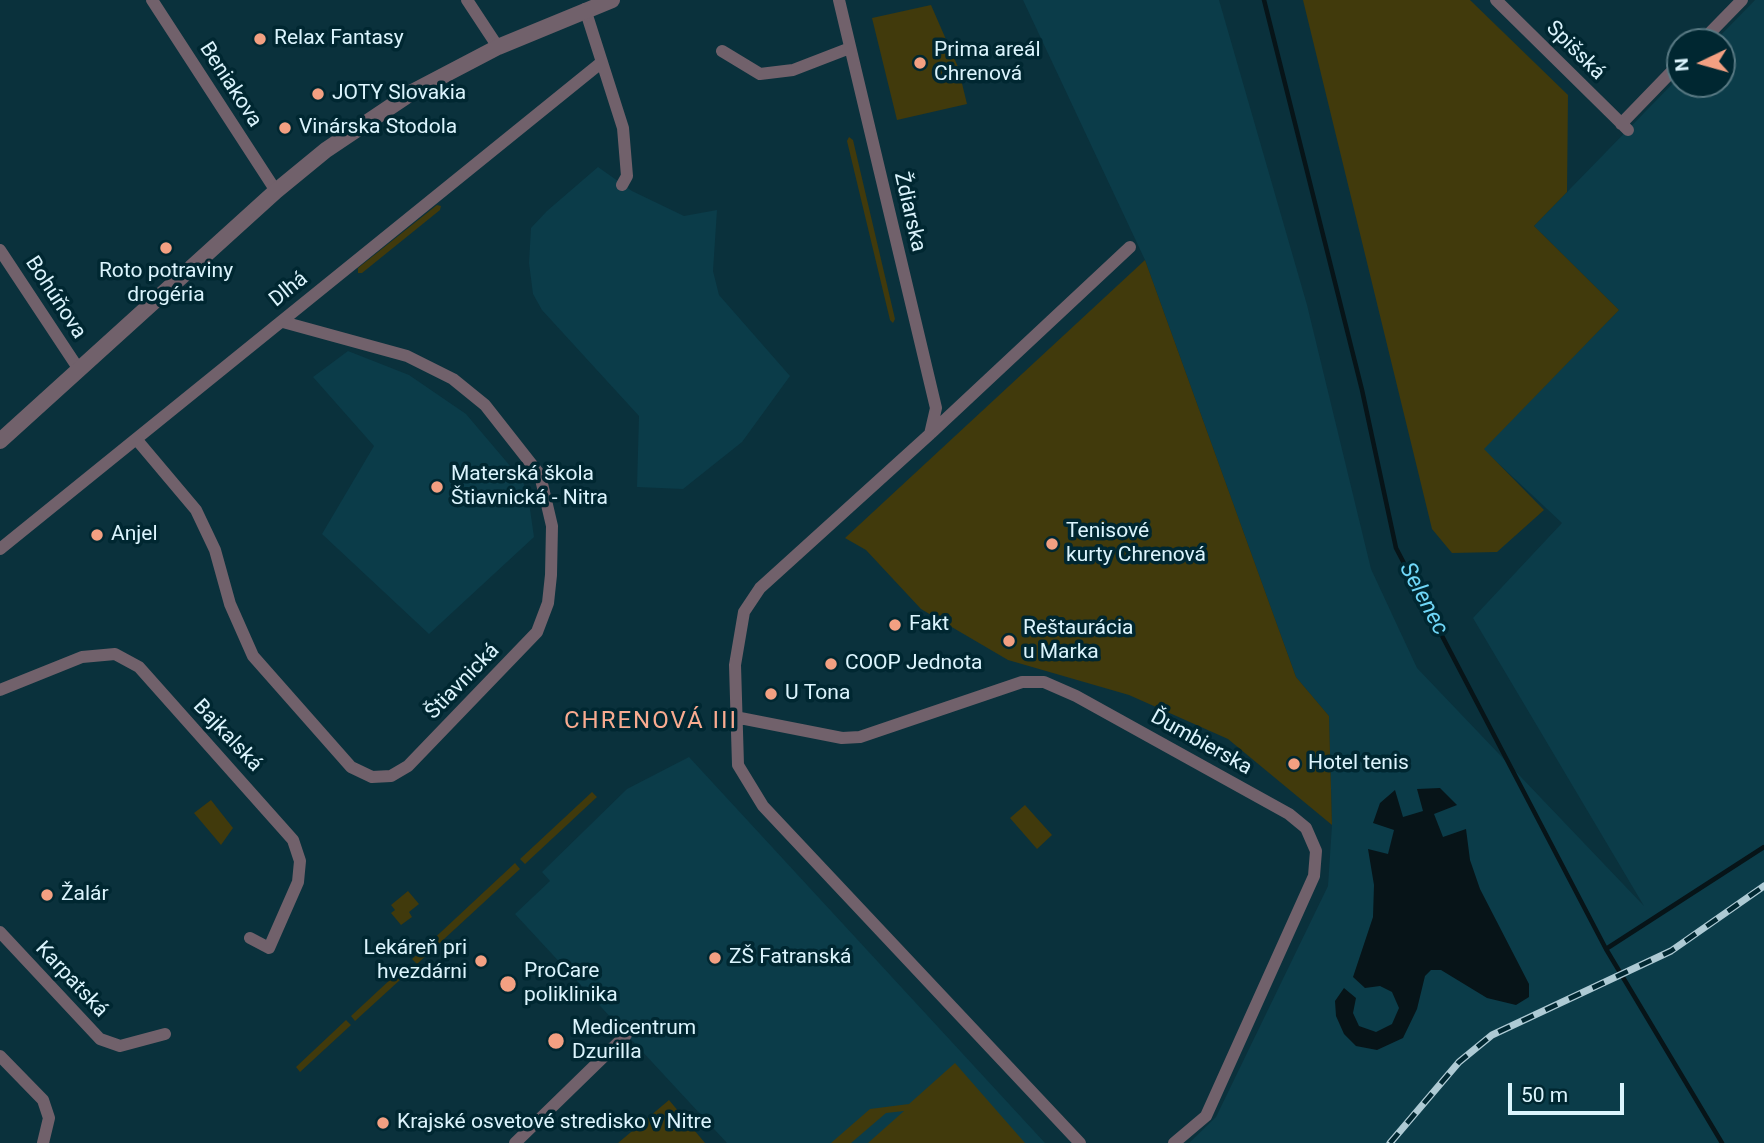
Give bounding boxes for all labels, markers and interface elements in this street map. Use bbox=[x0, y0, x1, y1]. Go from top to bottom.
street label: Spišská bbox=[1540, 16, 1610, 86]
place label: Relax Fantasy bbox=[274, 26, 404, 52]
north arrow bbox=[1666, 28, 1736, 98]
marker: Relax Fantasy bbox=[252, 31, 268, 47]
street label: Beniakova bbox=[193, 38, 267, 132]
place label: Prima areál Chrenová bbox=[934, 38, 1041, 88]
marker: Prima areál Chrenová bbox=[912, 55, 928, 71]
text: N bbox=[1670, 57, 1694, 72]
place label: JOTY Slovakia bbox=[332, 81, 466, 107]
marker: JOTY Slovakia bbox=[310, 86, 326, 102]
place label: Vinárska Stodola bbox=[299, 115, 457, 141]
marker: Vinárska Stodola bbox=[277, 120, 293, 136]
street label: Ždiarska bbox=[888, 170, 930, 254]
marker: Roto potraviny drogéria bbox=[158, 240, 174, 256]
street label: Bohúňova bbox=[19, 252, 91, 344]
place label: Roto potraviny drogéria bbox=[99, 259, 233, 309]
street label: Dlhá bbox=[265, 267, 313, 313]
place label: Materská škola Štiavnická - Nitra bbox=[451, 462, 608, 512]
marker: Materská škola Štiavnická - Nitra bbox=[429, 479, 445, 495]
place label: Tenisové kurty Chrenová bbox=[1066, 519, 1206, 569]
place label: Anjel bbox=[111, 522, 158, 548]
marker: Anjel bbox=[89, 527, 105, 543]
marker: Tenisové kurty Chrenová bbox=[1044, 536, 1060, 552]
water label: Selenec bbox=[1392, 558, 1454, 640]
place label: Fakt bbox=[909, 612, 949, 638]
place label: Reštaurácia u Marka bbox=[1023, 616, 1133, 666]
marker: Fakt bbox=[887, 617, 903, 633]
marker: Reštaurácia u Marka bbox=[1001, 633, 1017, 649]
street label: Štiavnická bbox=[421, 639, 505, 725]
place label: COOP Jednota bbox=[845, 651, 982, 677]
marker: COOP Jednota bbox=[823, 656, 839, 672]
place label: U Tona bbox=[785, 681, 850, 707]
marker: U Tona bbox=[763, 686, 779, 702]
street label: Bajkalská bbox=[187, 695, 267, 777]
street label: Ďumbierska bbox=[1146, 705, 1256, 781]
district label: CHRENOVÁ III bbox=[565, 708, 737, 736]
place label: Hotel tenis bbox=[1308, 751, 1409, 777]
marker: Hotel tenis bbox=[1286, 756, 1302, 772]
place label: Žalár bbox=[61, 882, 109, 908]
marker: Žalár bbox=[39, 887, 55, 903]
place label: Lekáreň pri hvezdárni bbox=[364, 936, 467, 986]
street label: Karpatská bbox=[29, 937, 113, 1023]
place label: ZŠ Fatranská bbox=[729, 945, 851, 971]
marker: ZŠ Fatranská bbox=[707, 950, 723, 966]
marker: Lekáreň pri hvezdárni bbox=[473, 953, 489, 969]
place label: ProCare poliklinika bbox=[524, 959, 618, 1009]
marker: ProCare poliklinika bbox=[498, 974, 518, 994]
place label: Medicentrum Dzurilla bbox=[572, 1016, 696, 1066]
marker: Medicentrum Dzurilla bbox=[546, 1031, 566, 1051]
scale bar bbox=[1512, 1070, 1628, 1114]
text: 50 m bbox=[1521, 1083, 1568, 1107]
place label: Krajské osvetové stredisko v Nitre bbox=[397, 1110, 712, 1136]
marker: Krajské osvetové stredisko v Nitre bbox=[375, 1115, 391, 1131]

